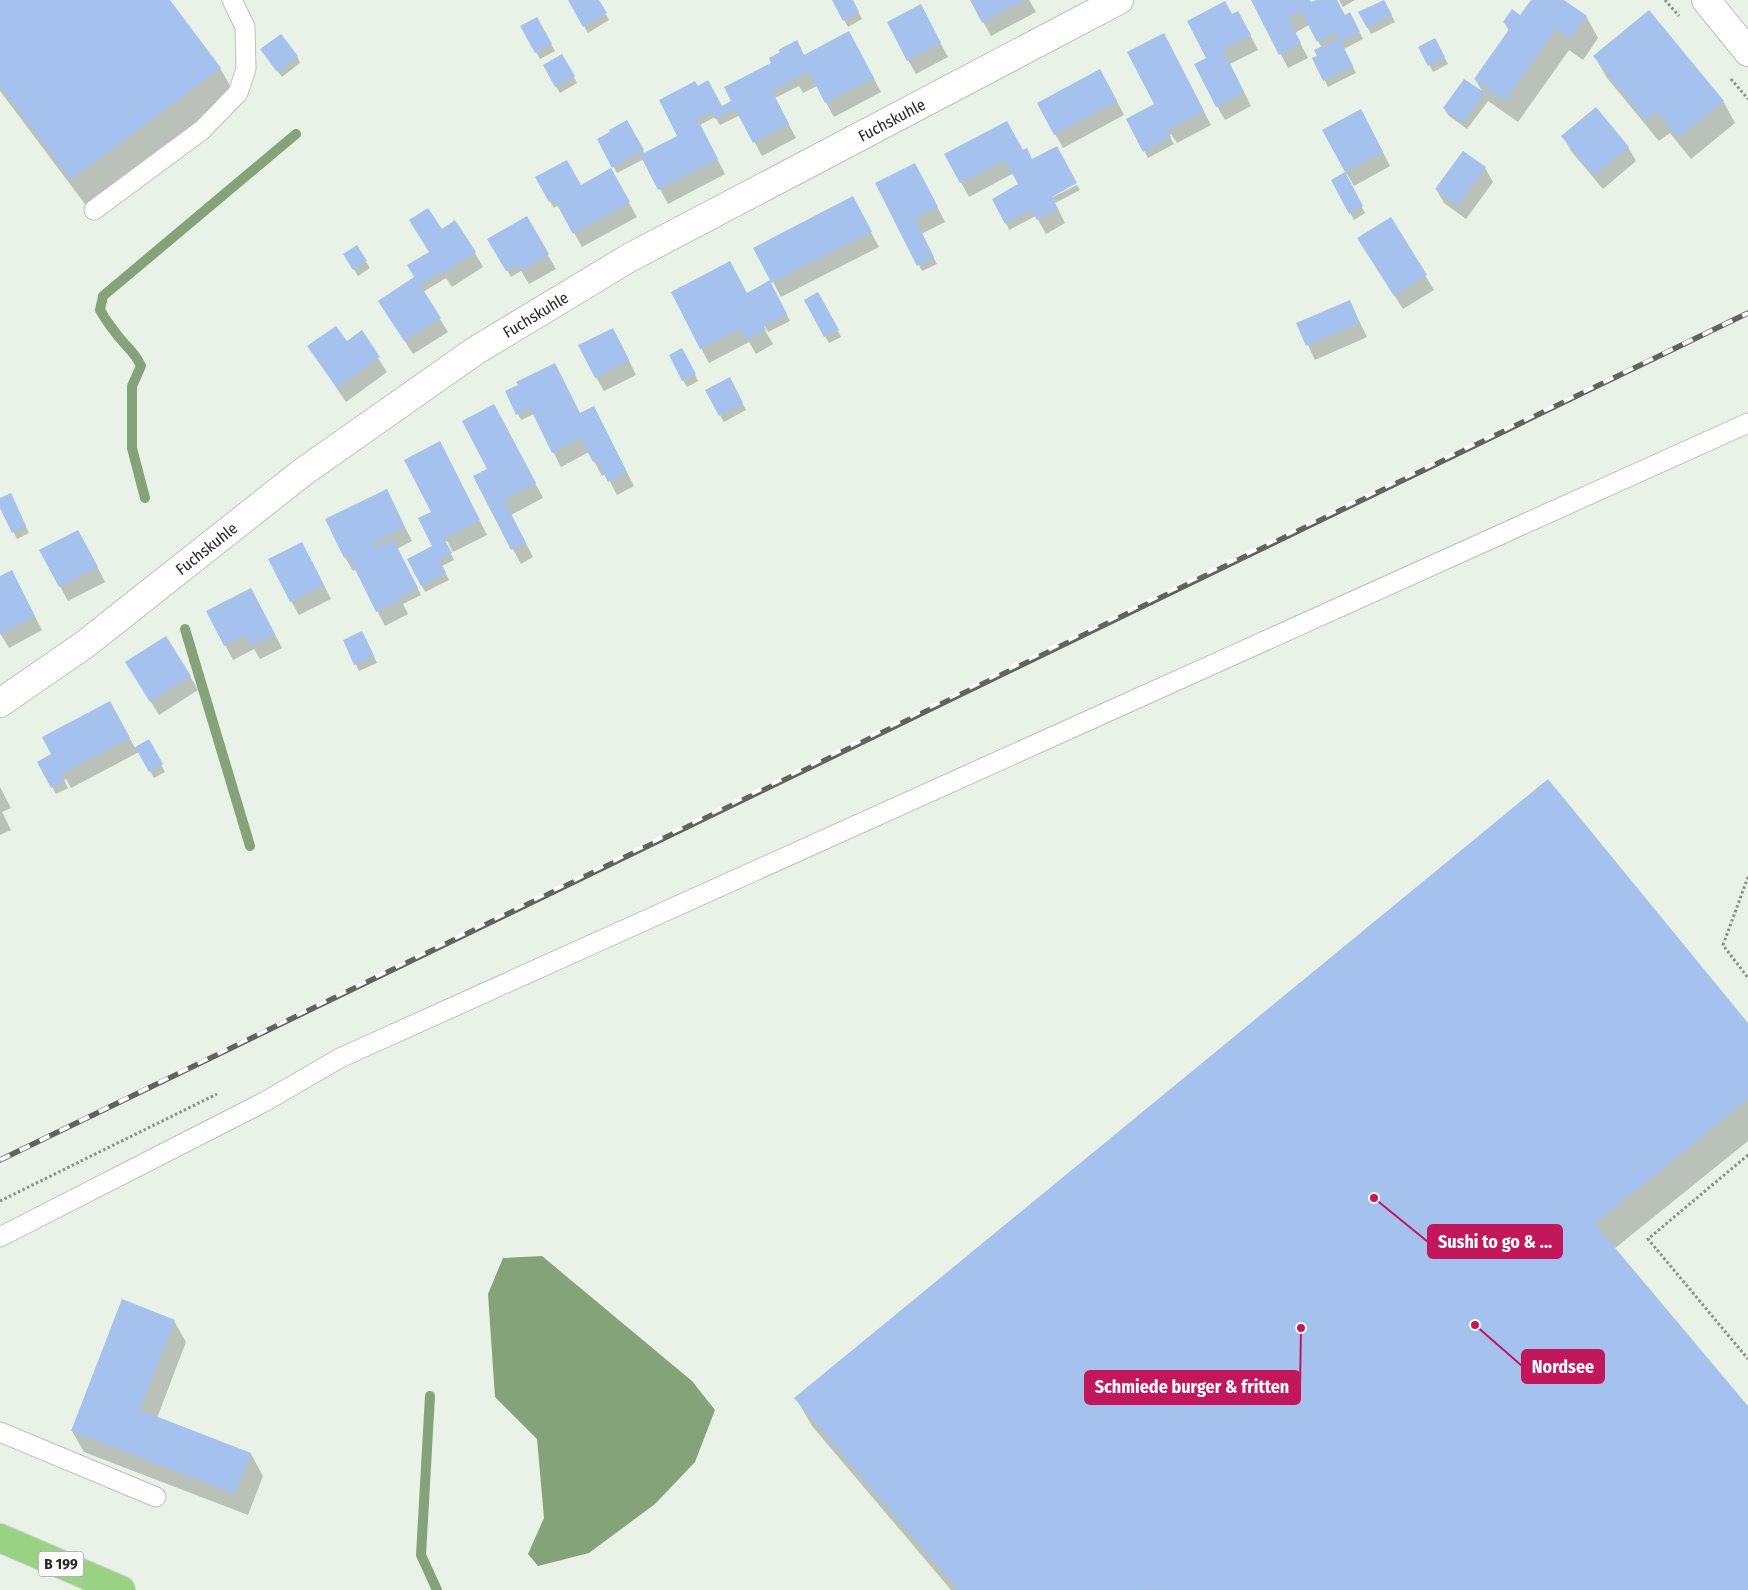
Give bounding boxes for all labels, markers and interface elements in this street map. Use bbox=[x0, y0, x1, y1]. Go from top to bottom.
street label: Fuchskuhle bbox=[855, 95, 929, 146]
street label: Fuchskuhle bbox=[499, 288, 572, 342]
street label: Fuchskuhle bbox=[172, 519, 241, 579]
callout: Sushi to go & ... bbox=[1428, 1225, 1562, 1258]
text: Sushi to go & ... bbox=[1438, 1231, 1552, 1253]
callout: Nordsee bbox=[1522, 1350, 1604, 1383]
text: Nordsee bbox=[1532, 1356, 1594, 1378]
callout: Schmiede burger & fritten bbox=[1085, 1371, 1300, 1404]
text: Schmiede burger & fritten bbox=[1095, 1376, 1289, 1398]
road number: B 199 bbox=[38, 1552, 84, 1576]

